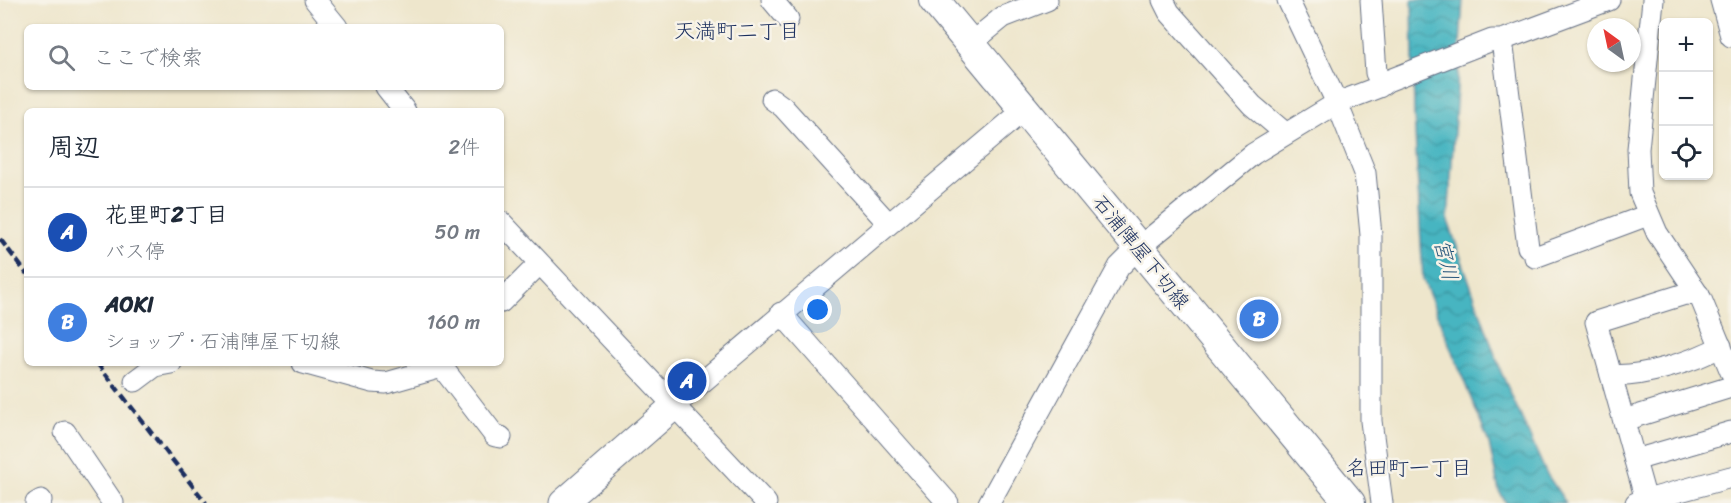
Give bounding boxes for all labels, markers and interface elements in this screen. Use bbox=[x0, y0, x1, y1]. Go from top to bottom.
district label: 天満町二丁目 bbox=[674, 12, 800, 50]
north arrow bbox=[1587, 18, 1641, 72]
map controls bbox=[1659, 18, 1713, 180]
button: + bbox=[1659, 18, 1713, 72]
search box bbox=[24, 24, 504, 90]
text: ここで検索 bbox=[93, 38, 203, 77]
icon: search bbox=[45, 41, 78, 74]
button: − bbox=[1659, 72, 1713, 126]
text: 周辺 bbox=[48, 124, 100, 170]
button: locate bbox=[1659, 126, 1713, 180]
text: 2件 bbox=[448, 130, 480, 165]
street label: 石浦陣屋下切線 bbox=[1083, 187, 1199, 317]
text: 花里町2丁目 bbox=[105, 195, 228, 234]
text: A bbox=[61, 215, 74, 250]
text: 50 m bbox=[435, 215, 480, 250]
text: バス停 bbox=[105, 234, 165, 269]
water label: 宮川 bbox=[1423, 235, 1469, 285]
text: AOKI bbox=[105, 285, 154, 324]
your location bbox=[803, 295, 832, 324]
pin: B bbox=[1240, 296, 1278, 342]
text: B bbox=[61, 305, 74, 340]
text: 160 m bbox=[427, 305, 480, 340]
text: ショップ · 石浦陣屋下切線 bbox=[105, 324, 340, 359]
pin: A bbox=[668, 358, 706, 404]
district label: 名田町一丁目 bbox=[1346, 449, 1472, 487]

